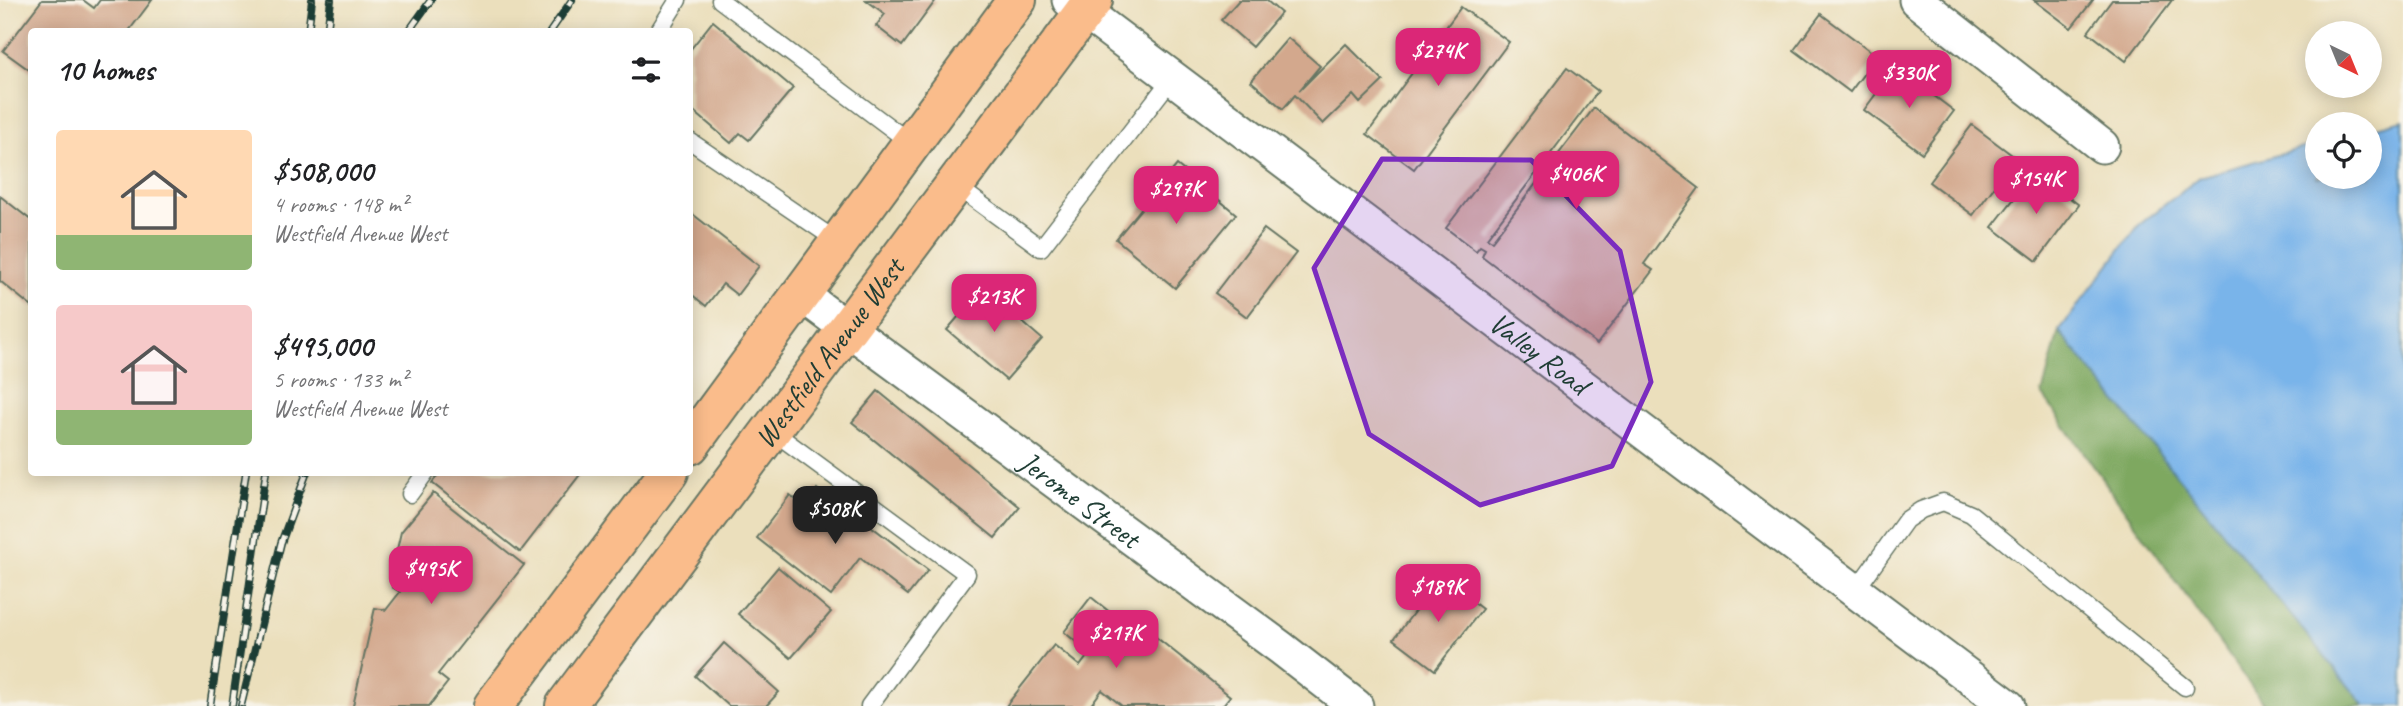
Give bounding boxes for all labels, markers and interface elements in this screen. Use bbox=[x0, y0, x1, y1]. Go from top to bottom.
north arrow bbox=[2305, 21, 2382, 98]
map controls bbox=[2305, 21, 2382, 189]
pin: $274K bbox=[1389, 28, 1487, 88]
text: $274K bbox=[1412, 36, 1465, 65]
pin: $330K bbox=[1860, 50, 1958, 110]
text: 10 homes bbox=[56, 51, 154, 89]
icon: filters bbox=[627, 51, 665, 89]
text: $330K bbox=[1882, 58, 1936, 87]
button: locate bbox=[2305, 112, 2382, 189]
text: $508,000 bbox=[273, 152, 373, 190]
pin: $406K bbox=[1527, 152, 1625, 211]
pin: $154K bbox=[1987, 156, 2085, 216]
icon: home bbox=[112, 158, 196, 242]
text: $406K bbox=[1549, 159, 1603, 188]
text: $154K bbox=[2010, 164, 2062, 193]
pin: $297K bbox=[1127, 166, 1225, 226]
text: $297K bbox=[1150, 174, 1202, 203]
text: 4 rooms · 148 m² bbox=[273, 190, 408, 219]
text: Westfield Avenue West bbox=[273, 219, 447, 248]
street label: Westfield Avenue West bbox=[746, 248, 914, 455]
pin: $213K bbox=[945, 274, 1043, 334]
text: $213K bbox=[967, 282, 1021, 311]
street label: Valley Road bbox=[1482, 304, 1600, 406]
text: $495,000 bbox=[273, 327, 373, 365]
icon: home bbox=[112, 333, 196, 417]
text: 5 rooms · 133 m² bbox=[273, 365, 408, 394]
text: Westfield Avenue West bbox=[273, 394, 447, 423]
street label: Jerome Street bbox=[1010, 442, 1150, 558]
pin: $508K bbox=[786, 486, 884, 546]
text: $508K bbox=[809, 494, 861, 523]
pin: $495K bbox=[382, 546, 480, 606]
text: $495K bbox=[405, 554, 457, 583]
pin: $189K bbox=[1389, 564, 1487, 624]
text: $189K bbox=[1412, 572, 1464, 601]
pin: $217K bbox=[1067, 610, 1165, 670]
text: $217K bbox=[1090, 618, 1143, 647]

